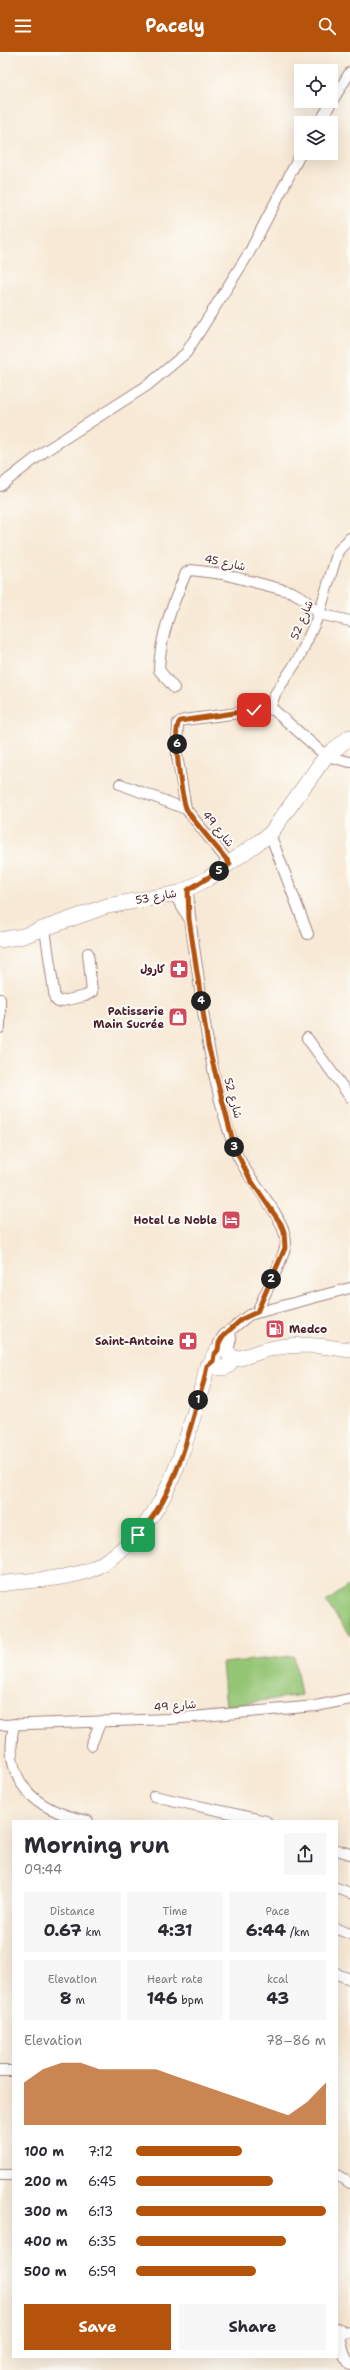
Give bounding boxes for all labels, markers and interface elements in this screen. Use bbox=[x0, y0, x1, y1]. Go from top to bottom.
text: Pacely bbox=[145, 14, 205, 38]
icon: menu bbox=[12, 15, 34, 37]
icon: search bbox=[316, 15, 338, 37]
map controls bbox=[294, 64, 338, 160]
button: locate bbox=[294, 64, 338, 108]
button: layers bbox=[294, 116, 338, 160]
street label: شارع 45 bbox=[203, 551, 247, 576]
street label: شارع 52 bbox=[287, 598, 318, 642]
pin bbox=[237, 693, 271, 727]
icon: check bbox=[243, 699, 265, 721]
pin: 6 bbox=[167, 734, 187, 754]
text: 6 bbox=[173, 736, 181, 751]
street label: شارع 49 bbox=[198, 808, 237, 851]
pin: 5 bbox=[209, 861, 229, 881]
text: 5 bbox=[216, 863, 222, 878]
street label: شارع 53 bbox=[134, 886, 178, 909]
pharmacy icon: كارول bbox=[168, 958, 190, 980]
place label: كارول bbox=[140, 962, 165, 977]
pin: 4 bbox=[191, 991, 211, 1011]
text: 4 bbox=[197, 993, 205, 1008]
place label: Patisserie Main Sucrée bbox=[93, 1004, 164, 1032]
shop icon: Patisserie Main Sucrée bbox=[167, 1006, 189, 1028]
street label: شارع 52 bbox=[219, 1076, 246, 1120]
pin: 3 bbox=[224, 1137, 244, 1157]
text: 3 bbox=[230, 1139, 238, 1154]
hotel icon: Hotel Le Noble bbox=[220, 1209, 242, 1231]
place label: Hotel Le Noble bbox=[133, 1213, 217, 1228]
pin: 2 bbox=[261, 1269, 281, 1289]
text: 2 bbox=[267, 1271, 275, 1286]
fuel station icon: Medco bbox=[264, 1318, 286, 1340]
place label: Medco bbox=[289, 1322, 327, 1337]
pharmacy icon: Saint-Antoine bbox=[177, 1330, 199, 1352]
place label: Saint-Antoine bbox=[95, 1334, 174, 1349]
pin: 1 bbox=[188, 1390, 208, 1410]
text: 1 bbox=[195, 1392, 201, 1407]
pin bbox=[121, 1518, 155, 1552]
icon: arrive bbox=[127, 1524, 149, 1546]
street label: شارع 49 bbox=[153, 1697, 197, 1716]
text: Morning run bbox=[24, 1831, 169, 1860]
button: share bbox=[284, 1833, 326, 1875]
text: 09:44 bbox=[24, 1861, 62, 1878]
text: Distance bbox=[50, 1904, 95, 1919]
text: Time bbox=[162, 1904, 188, 1919]
text: Pace bbox=[266, 1904, 290, 1919]
text: 0.67 bbox=[44, 1919, 82, 1941]
text: 4:31 bbox=[157, 1919, 193, 1941]
text: 6:44 bbox=[246, 1919, 286, 1941]
text: km bbox=[82, 1925, 101, 1940]
text: /km bbox=[286, 1925, 310, 1940]
text: Elevation bbox=[48, 1972, 97, 1987]
text: Heart rate bbox=[147, 1972, 203, 1987]
text: kcal bbox=[267, 1972, 288, 1987]
text: 8 bbox=[60, 1987, 72, 2009]
text: 146 bbox=[146, 1987, 178, 2009]
text: 43 bbox=[266, 1987, 289, 2009]
text: m bbox=[72, 1993, 85, 2008]
text: bpm bbox=[178, 1993, 203, 2008]
text: Elevation bbox=[24, 2032, 82, 2049]
text: 78–86 m bbox=[266, 2032, 326, 2049]
text: 100 m bbox=[24, 2143, 64, 2160]
text: 7:12 bbox=[88, 2143, 113, 2160]
text: 200 m bbox=[24, 2173, 67, 2190]
text: 6:45 bbox=[88, 2173, 116, 2190]
text: 300 m bbox=[24, 2203, 68, 2220]
text: 6:13 bbox=[88, 2203, 113, 2220]
text: 400 m bbox=[24, 2233, 68, 2250]
text: 6:35 bbox=[88, 2233, 116, 2250]
text: 500 m bbox=[24, 2263, 67, 2280]
text: 6:59 bbox=[88, 2263, 116, 2280]
button: Save bbox=[24, 2304, 171, 2350]
button: Share bbox=[179, 2304, 326, 2350]

